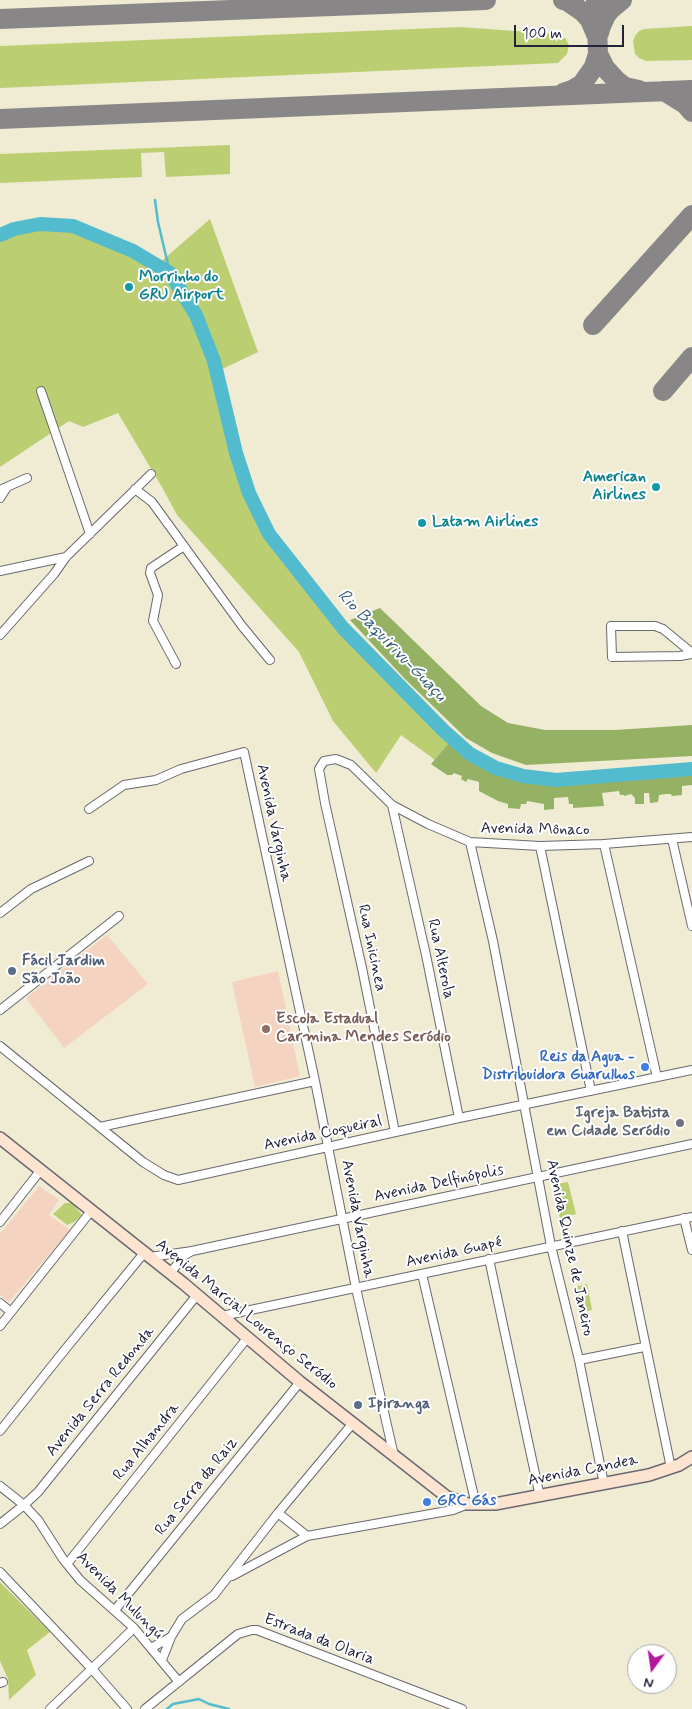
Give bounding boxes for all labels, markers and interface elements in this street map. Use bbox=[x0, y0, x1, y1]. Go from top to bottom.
scale bar bbox=[517, 15, 627, 47]
text: 100 m bbox=[522, 24, 562, 44]
place label: Morrinho do GRU Airport bbox=[139, 268, 224, 306]
marker: Morrinho do GRU Airport bbox=[123, 281, 135, 293]
place label: American Airlines bbox=[583, 468, 646, 506]
marker: American Airlines bbox=[650, 481, 662, 493]
place label: Latam Airlines bbox=[432, 513, 538, 533]
marker: Latam Airlines bbox=[416, 517, 428, 529]
water label: Rio Baquirivu-Guaçu bbox=[332, 585, 450, 707]
street label: Avenida Varginha bbox=[251, 762, 295, 884]
street label: Avenida Mônaco bbox=[480, 819, 590, 841]
street label: Rua Inicinea bbox=[352, 903, 390, 993]
street label: Rua Alterola bbox=[422, 917, 458, 1001]
place label: Fácil Jardim São João bbox=[22, 952, 105, 990]
marker: Fácil Jardim São João bbox=[6, 965, 18, 977]
place label: Escola Estadual Carmina Mendes Seródio bbox=[276, 1010, 451, 1048]
marker: Escola Estadual Carmina Mendes Seródio bbox=[260, 1023, 272, 1035]
place label: Reis da Agua - Distribuidora Guarulhos bbox=[482, 1048, 635, 1086]
marker: Reis da Agua - Distribuidora Guarulhos bbox=[639, 1061, 651, 1073]
place label: Igreja Batista em Cidade Seródio bbox=[546, 1104, 670, 1142]
street label: Avenida Coqueiral bbox=[262, 1112, 384, 1156]
marker: Igreja Batista em Cidade Seródio bbox=[674, 1117, 686, 1129]
street label: Avenida Varginha bbox=[336, 1158, 378, 1280]
street label: Avenida Quinze de Janeiro bbox=[541, 1158, 597, 1338]
street label: Avenida Delfinópolis bbox=[372, 1161, 506, 1207]
street label: Avenida Guapé bbox=[404, 1233, 504, 1273]
street label: Avenida Marcial Lourenço Seródio bbox=[151, 1236, 341, 1394]
street label: Avenida Serra Redonda bbox=[43, 1323, 159, 1461]
place label: Ipiranga bbox=[368, 1395, 430, 1415]
street label: Rua Alhandra bbox=[110, 1399, 184, 1485]
marker: Ipiranga bbox=[352, 1399, 364, 1411]
street label: Rua Serra da Raiz bbox=[152, 1434, 242, 1540]
street label: Avenida Candea bbox=[526, 1451, 640, 1491]
place label: GRC Gás bbox=[437, 1492, 496, 1512]
marker: GRC Gás bbox=[421, 1496, 433, 1508]
street label: Avenida Mulungú bbox=[71, 1548, 167, 1644]
street label: Estrada da Olaria bbox=[261, 1610, 377, 1670]
north arrow bbox=[627, 1644, 677, 1694]
text: N bbox=[642, 1673, 655, 1692]

